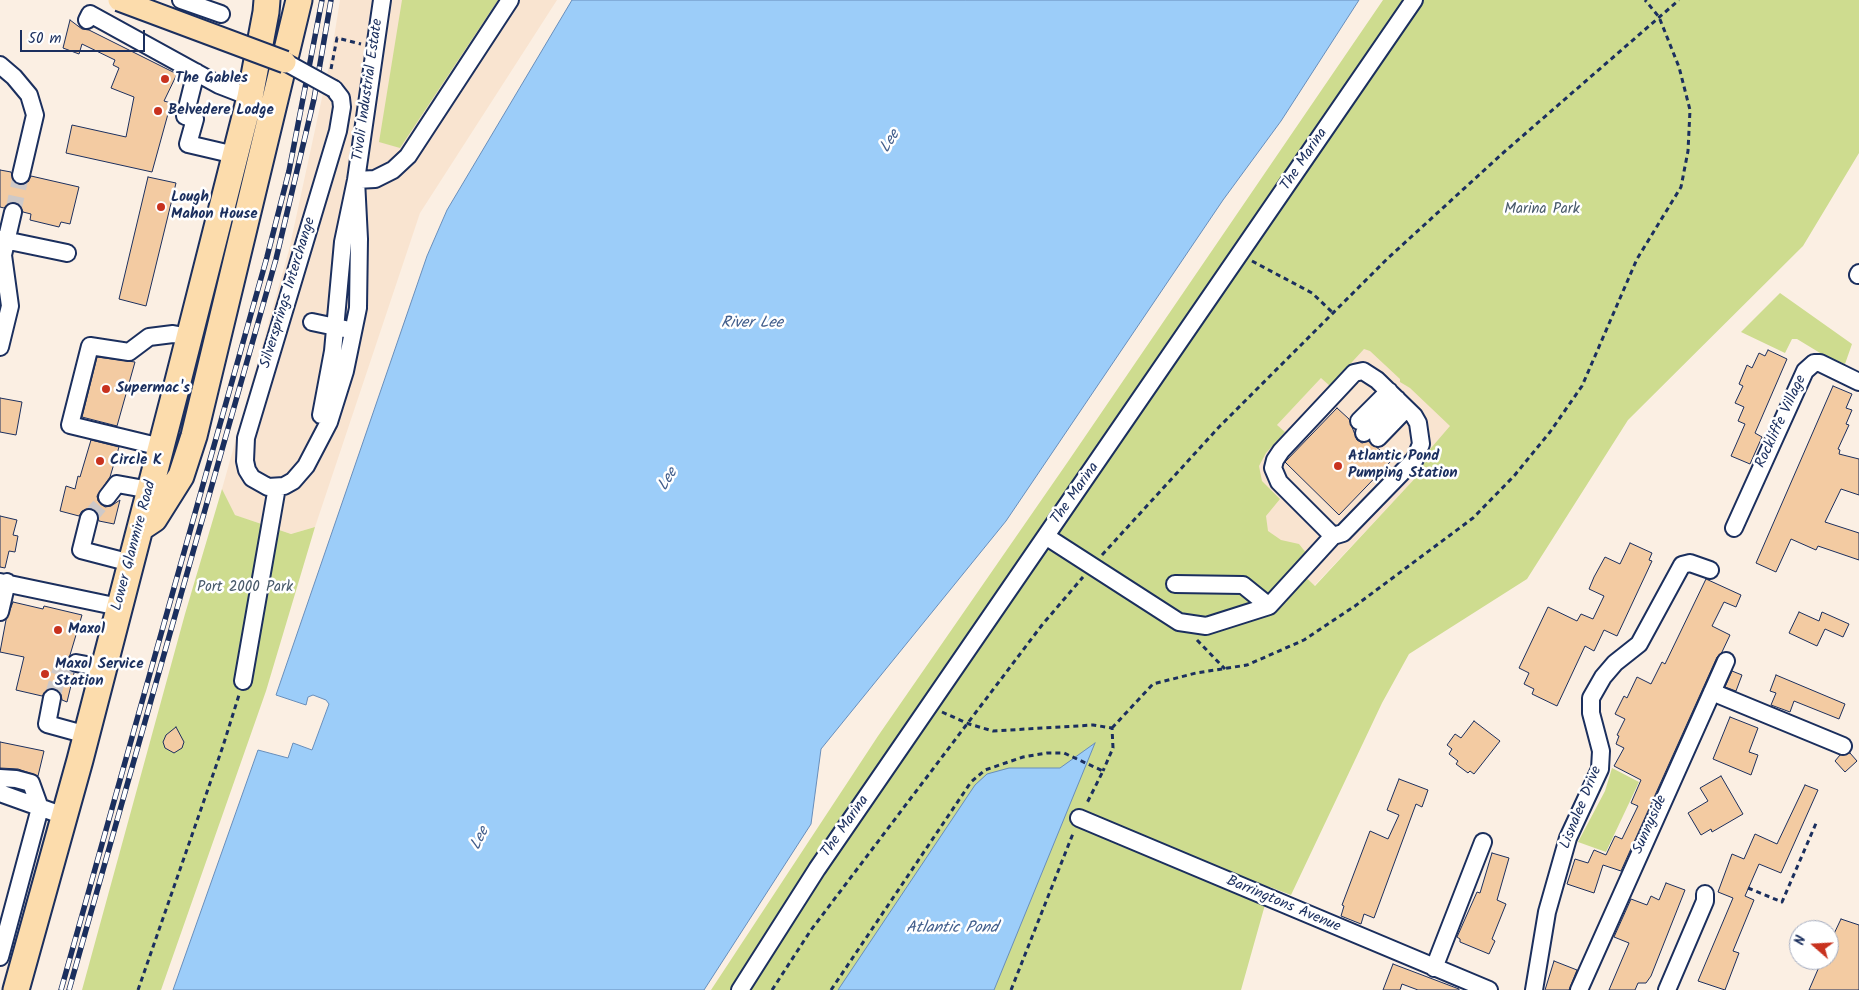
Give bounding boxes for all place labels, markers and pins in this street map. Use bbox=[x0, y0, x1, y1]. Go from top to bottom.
place label: The Gables bbox=[175, 70, 248, 88]
marker: The Gables bbox=[159, 73, 171, 85]
place label: Belvedere Lodge bbox=[168, 102, 274, 120]
marker: Belvedere Lodge bbox=[152, 105, 164, 117]
place label: Lough Mahon House bbox=[171, 189, 258, 224]
marker: Lough Mahon House bbox=[155, 201, 167, 213]
place label: Supermac's bbox=[116, 380, 190, 398]
marker: Supermac's bbox=[100, 383, 112, 395]
place label: Atlantic Pond Pumping Station bbox=[1348, 448, 1458, 483]
place label: Circle K bbox=[110, 452, 162, 470]
marker: Circle K bbox=[94, 455, 106, 467]
marker: Atlantic Pond Pumping Station bbox=[1332, 460, 1344, 472]
place label: Maxol bbox=[68, 621, 105, 639]
marker: Maxol bbox=[52, 624, 64, 636]
place label: Maxol Service Station bbox=[55, 656, 144, 691]
marker: Maxol Service Station bbox=[39, 668, 51, 680]

